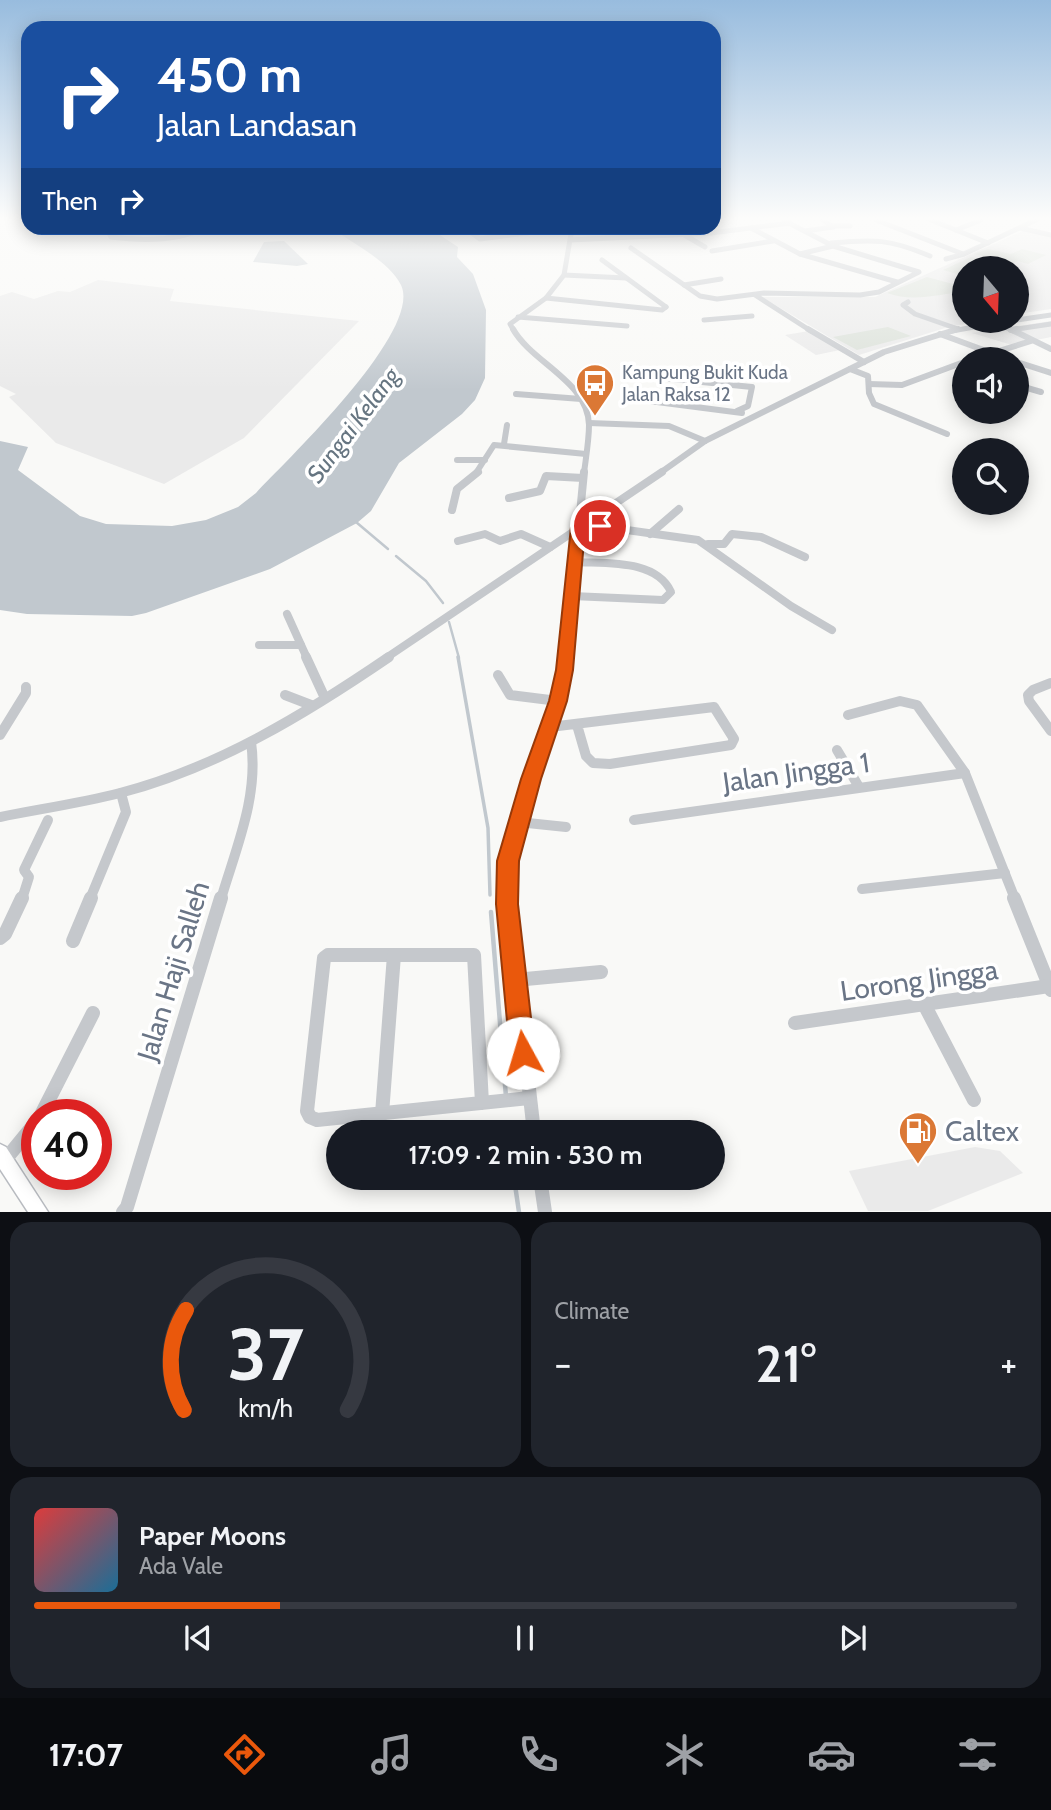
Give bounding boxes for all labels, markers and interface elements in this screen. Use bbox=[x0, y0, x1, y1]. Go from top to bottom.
text: 450 m bbox=[157, 45, 302, 104]
icon: right bbox=[42, 49, 133, 140]
text: Jalan Landasan bbox=[157, 105, 357, 144]
icon: right bbox=[112, 182, 150, 220]
text: Then bbox=[42, 185, 98, 217]
north arrow bbox=[952, 256, 1029, 332]
map controls bbox=[952, 256, 1029, 515]
button: sound bbox=[952, 347, 1029, 424]
water label: Sungai Kelang bbox=[300, 361, 406, 488]
place label: Kampung Bukit Kuda Jalan Raksa 12 bbox=[621, 361, 788, 406]
bus stop icon: Kampung Bukit Kuda Jalan Raksa 12 bbox=[574, 362, 616, 417]
button: search bbox=[952, 438, 1029, 515]
pin bbox=[570, 496, 630, 556]
icon: arrive bbox=[581, 507, 619, 545]
street label: Jalan Jingga 1 bbox=[720, 745, 871, 799]
street label: Jalan Haji Salleh bbox=[129, 877, 216, 1066]
street label: Lorong Jingga bbox=[838, 952, 1001, 1008]
position arrow bbox=[486, 1016, 560, 1090]
speed limit sign: 40 bbox=[21, 1099, 112, 1190]
fuel station icon: Caltex bbox=[897, 1110, 939, 1165]
place label: Caltex bbox=[945, 1114, 1019, 1148]
text: 17:09 · 2 min · 530 m bbox=[409, 1139, 643, 1171]
text: Climate bbox=[555, 1297, 629, 1325]
text: 37 bbox=[227, 1311, 303, 1399]
text: 21° bbox=[755, 1332, 816, 1395]
text: − bbox=[555, 1340, 571, 1387]
text: + bbox=[1000, 1340, 1017, 1387]
text: km/h bbox=[238, 1393, 293, 1423]
text: Paper Moons bbox=[139, 1520, 286, 1552]
text: Ada Vale bbox=[139, 1552, 223, 1580]
icon: previous bbox=[179, 1619, 217, 1657]
icon: pause bbox=[506, 1619, 544, 1657]
icon: next bbox=[834, 1619, 872, 1657]
icon: directions bbox=[220, 1730, 269, 1779]
icon: music bbox=[367, 1730, 416, 1779]
icon: phone bbox=[514, 1730, 563, 1779]
icon: climate bbox=[660, 1730, 709, 1779]
icon: car bbox=[807, 1730, 856, 1779]
icon: filters bbox=[953, 1730, 1002, 1779]
text: 17:07 bbox=[49, 1735, 123, 1774]

